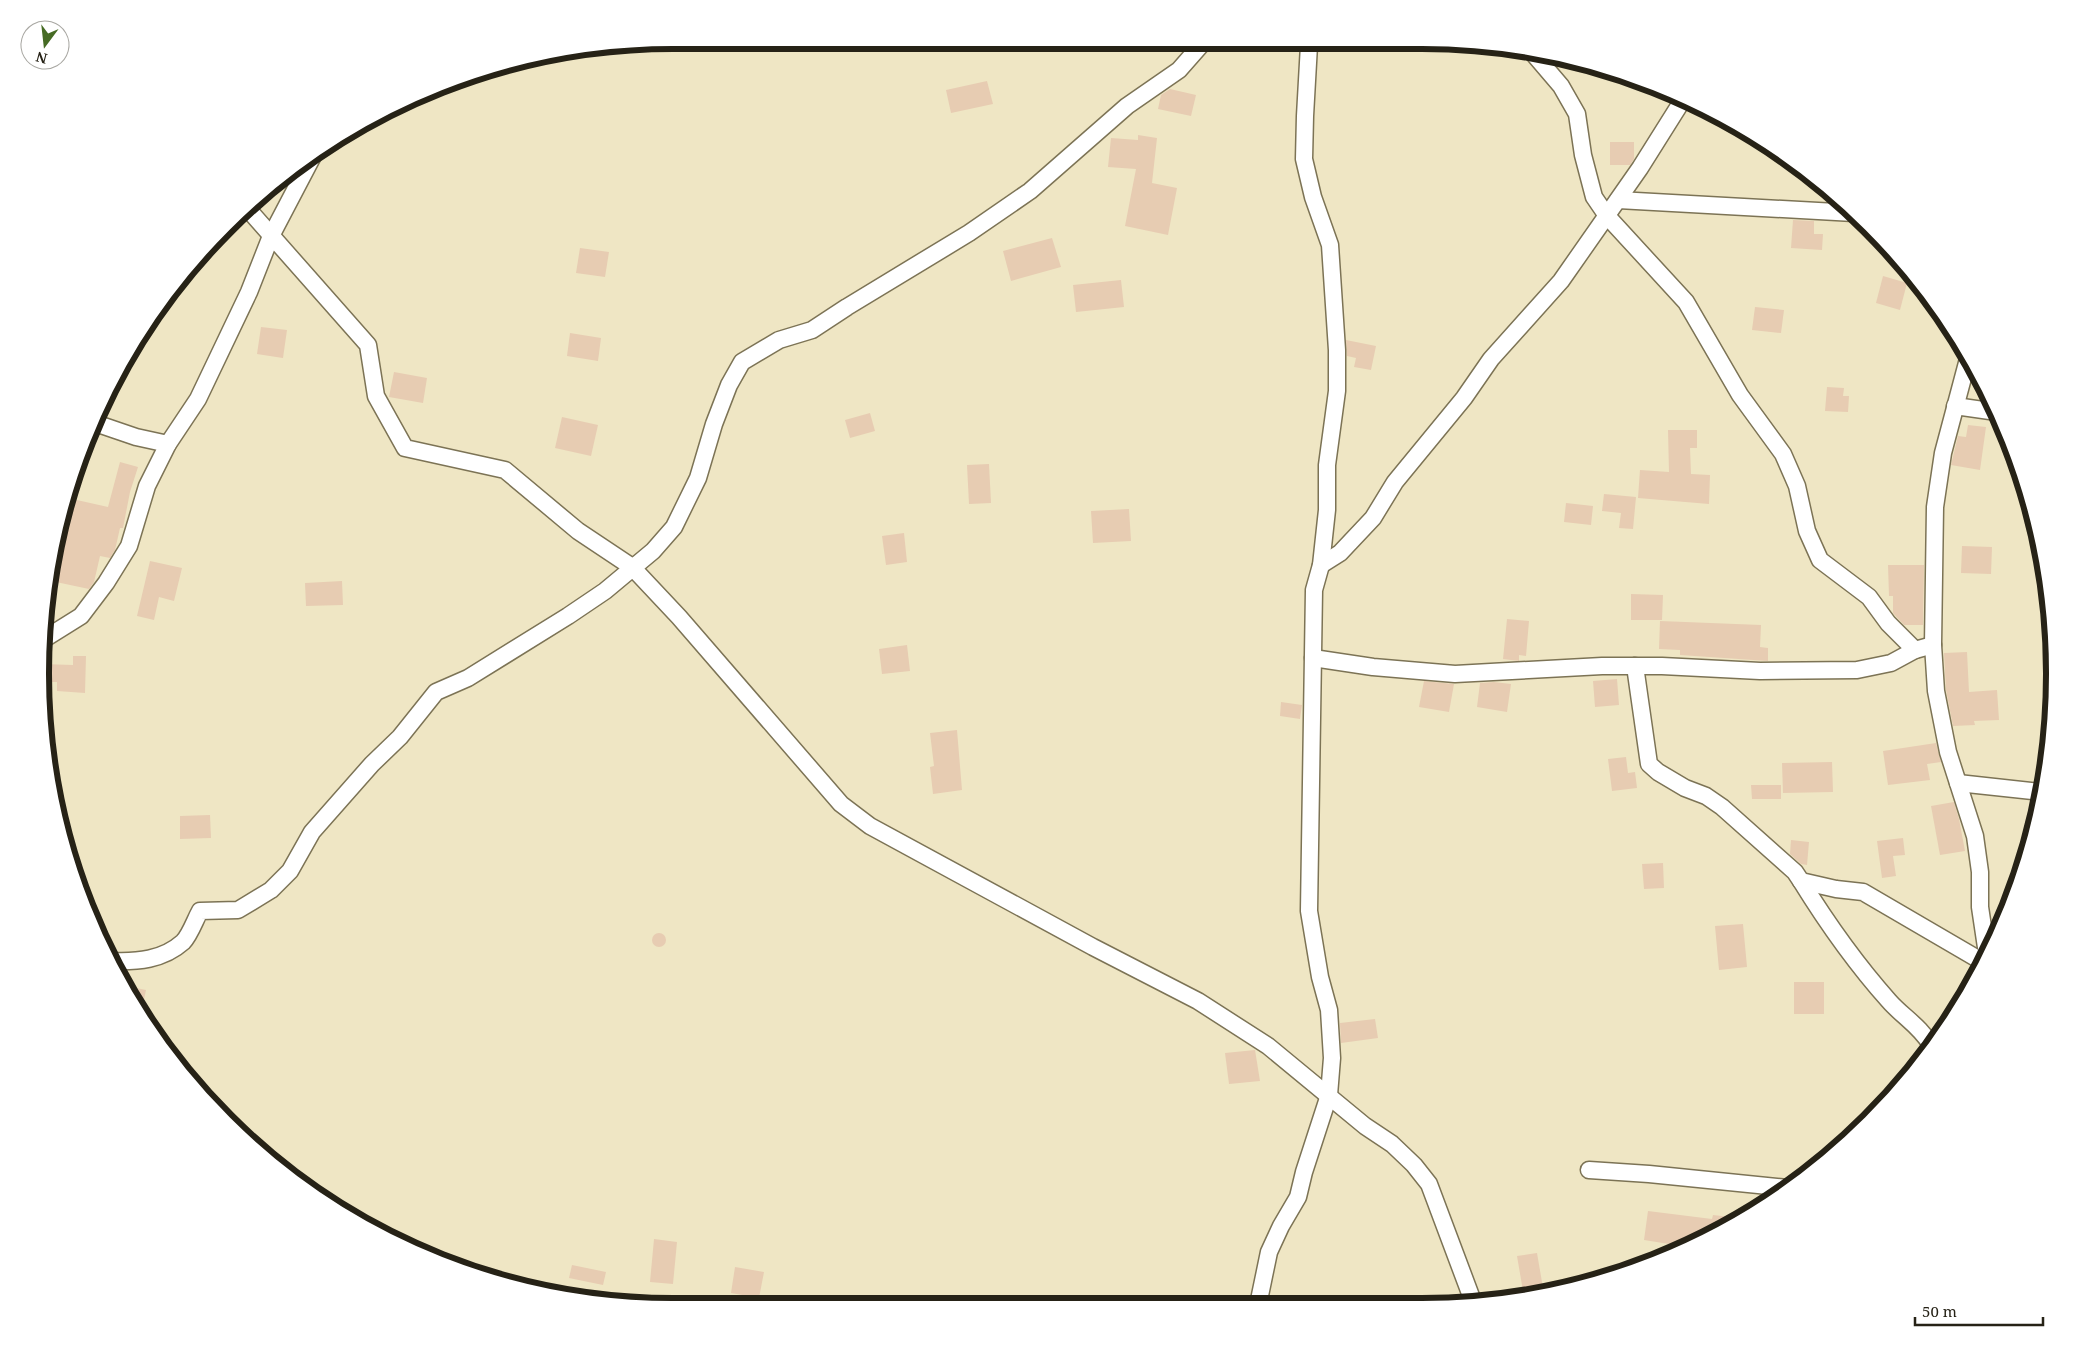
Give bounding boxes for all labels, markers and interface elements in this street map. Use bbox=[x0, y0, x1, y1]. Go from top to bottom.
north arrow bbox=[20, 20, 70, 70]
text: N bbox=[34, 47, 49, 69]
scale bar bbox=[1915, 1294, 2042, 1326]
text: 50 m bbox=[1922, 1301, 1957, 1321]

